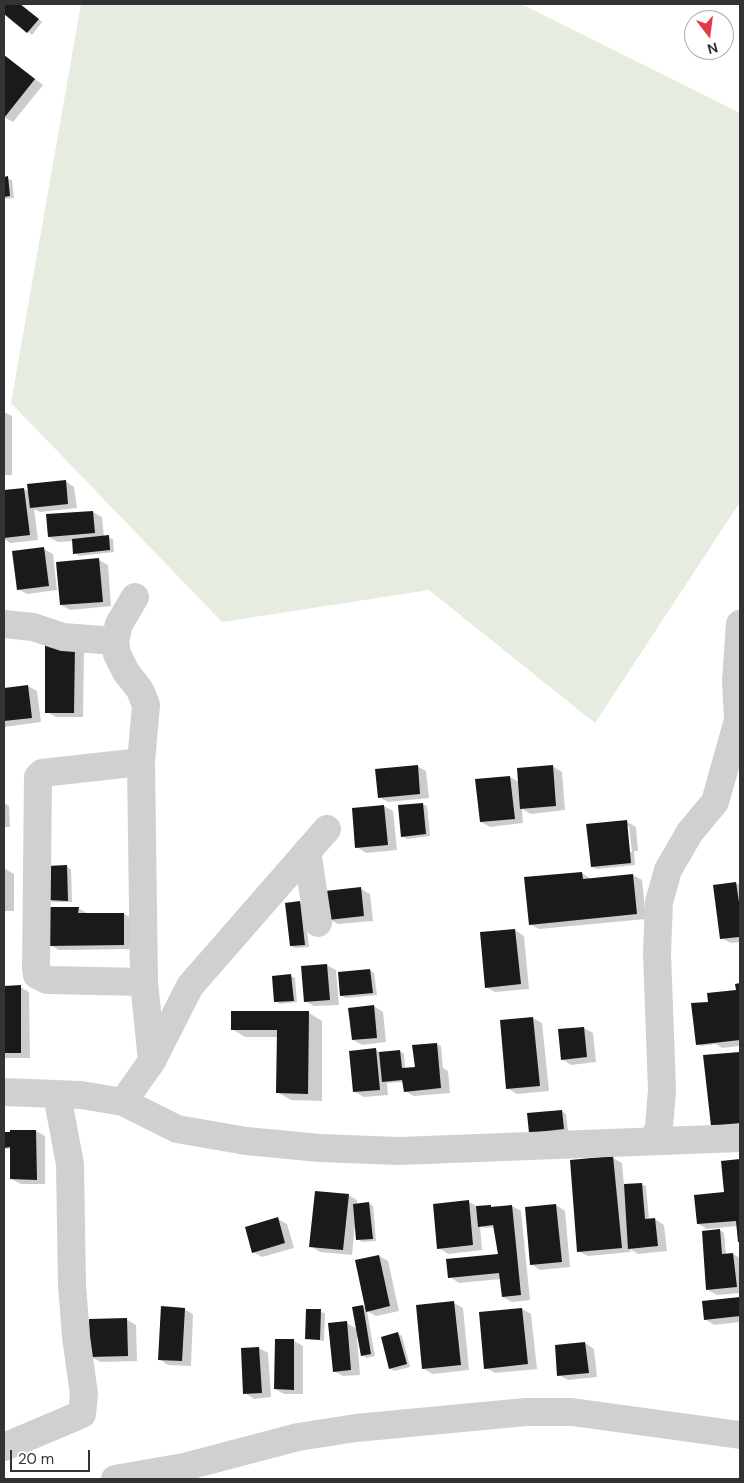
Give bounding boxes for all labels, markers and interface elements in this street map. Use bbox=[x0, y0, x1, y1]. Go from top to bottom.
north arrow bbox=[684, 10, 734, 60]
text: N bbox=[705, 39, 720, 59]
scale bar bbox=[12, 1440, 92, 1472]
text: 20 m bbox=[18, 1449, 54, 1469]

